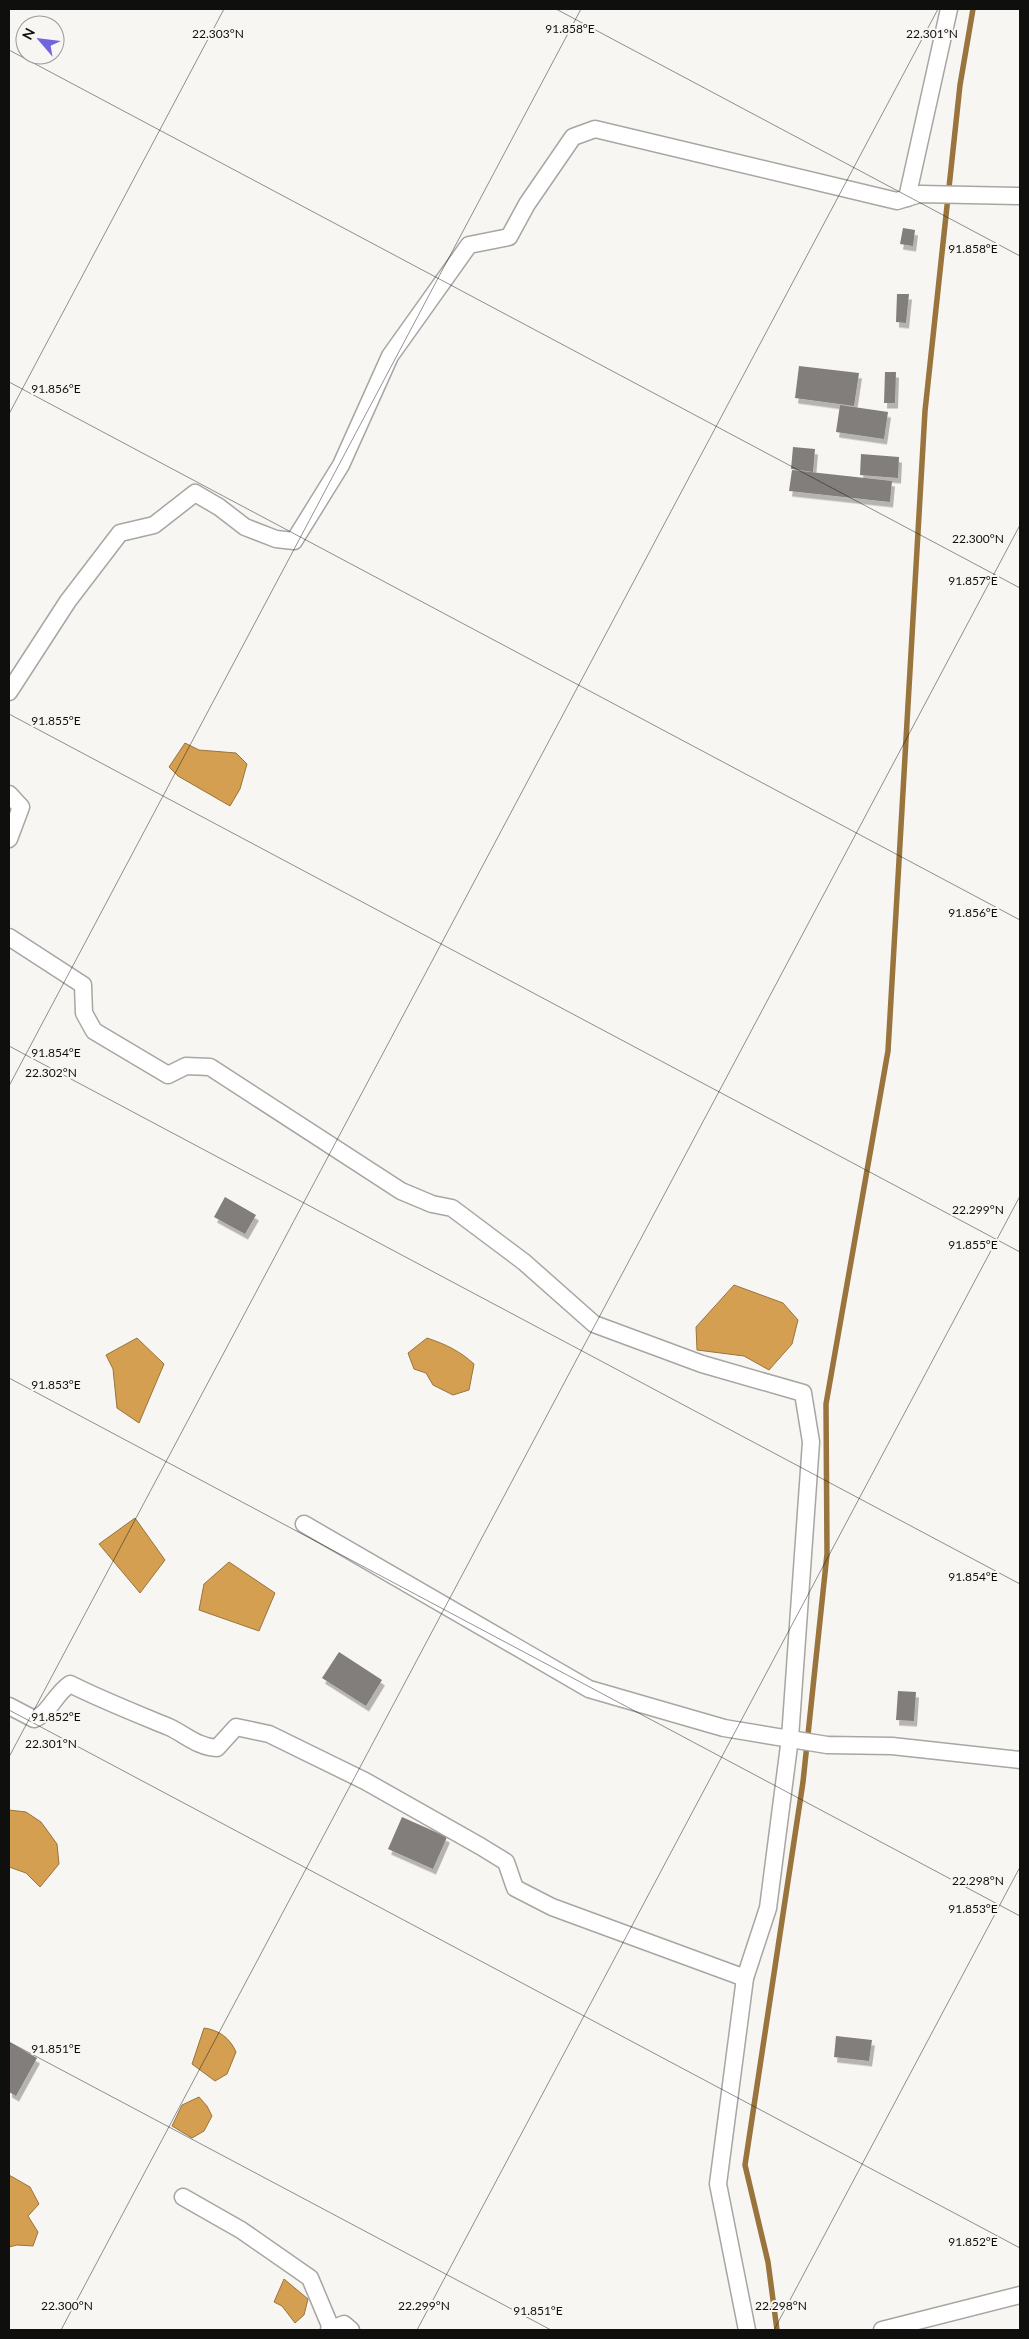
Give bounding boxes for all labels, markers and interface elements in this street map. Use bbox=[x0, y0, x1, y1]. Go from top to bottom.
north arrow bbox=[15, 15, 65, 65]
text: 91.858°E bbox=[545, 21, 595, 36]
text: N bbox=[18, 25, 38, 42]
text: 22.303°N bbox=[192, 26, 244, 41]
text: 22.301°N bbox=[906, 26, 958, 41]
text: 91.858°E bbox=[948, 241, 998, 256]
text: 91.856°E bbox=[31, 381, 81, 396]
text: 22.300°N bbox=[952, 531, 1004, 546]
text: 91.857°E bbox=[948, 573, 998, 588]
text: 91.855°E bbox=[31, 713, 81, 728]
text: 91.856°E bbox=[948, 905, 998, 920]
text: 91.854°E bbox=[31, 1045, 81, 1060]
text: 22.302°N bbox=[25, 1065, 77, 1080]
text: 22.299°N bbox=[952, 1202, 1004, 1217]
text: 91.855°E bbox=[948, 1237, 998, 1252]
text: 91.853°E bbox=[31, 1377, 81, 1392]
text: 91.854°E bbox=[948, 1569, 998, 1584]
text: 91.852°E bbox=[31, 1709, 81, 1724]
text: 22.301°N bbox=[25, 1736, 77, 1751]
text: 22.298°N bbox=[952, 1873, 1004, 1888]
text: 91.853°E bbox=[948, 1901, 998, 1916]
text: 91.851°E bbox=[31, 2041, 81, 2056]
text: 91.852°E bbox=[948, 2234, 998, 2249]
text: 22.300°N bbox=[41, 2298, 93, 2313]
text: 22.299°N bbox=[398, 2298, 450, 2313]
text: 22.298°N bbox=[755, 2298, 807, 2313]
text: 91.851°E bbox=[513, 2303, 563, 2318]

